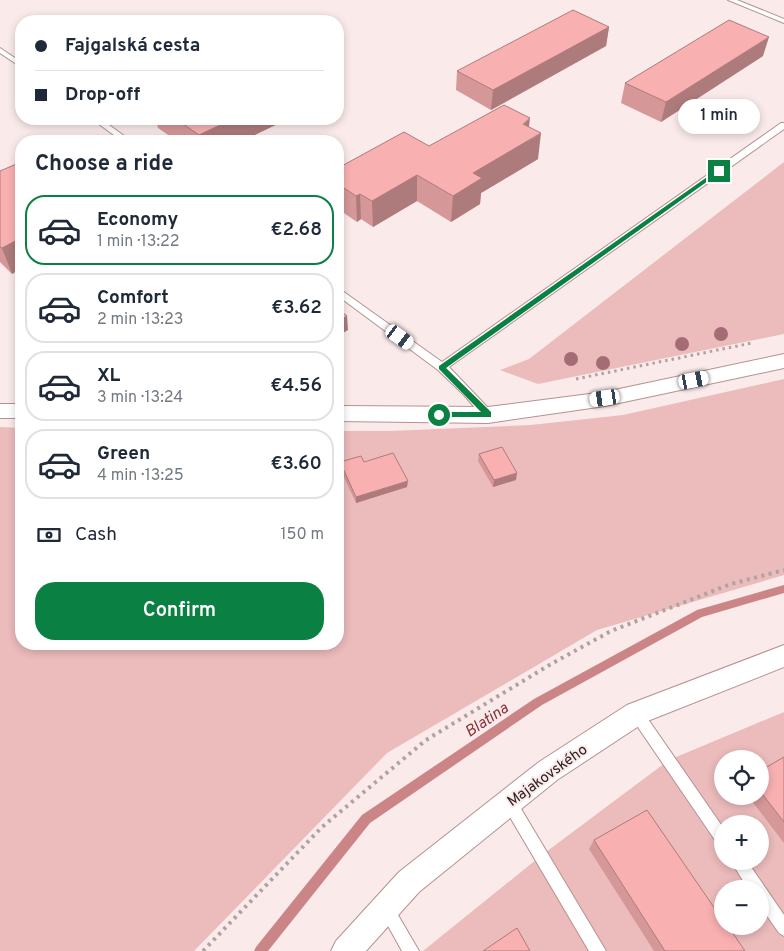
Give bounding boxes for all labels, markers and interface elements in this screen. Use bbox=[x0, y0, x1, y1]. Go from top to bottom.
text: Fajgalská cesta bbox=[65, 34, 200, 58]
text: Drop-off bbox=[65, 83, 140, 107]
callout: 1 min bbox=[678, 99, 760, 134]
text: 1 min bbox=[700, 106, 738, 126]
text: Choose a ride bbox=[35, 151, 173, 178]
route end bbox=[708, 160, 730, 182]
icon: car bbox=[37, 208, 82, 253]
text: Economy bbox=[97, 208, 178, 232]
text: €2.68 bbox=[271, 218, 322, 242]
text: 1 min · 13:22 bbox=[97, 232, 180, 252]
icon: car bbox=[37, 286, 82, 331]
text: Comfort bbox=[97, 286, 169, 310]
text: €3.62 bbox=[271, 296, 322, 320]
text: 2 min · 13:23 bbox=[97, 310, 183, 330]
car bbox=[383, 322, 416, 352]
icon: car bbox=[37, 364, 82, 409]
text: XL bbox=[97, 364, 120, 388]
car bbox=[677, 370, 710, 390]
text: €4.56 bbox=[270, 374, 322, 398]
text: 3 min · 13:24 bbox=[97, 388, 183, 408]
car bbox=[589, 388, 620, 408]
route start bbox=[428, 404, 450, 426]
icon: car bbox=[37, 442, 82, 487]
text: Green bbox=[97, 442, 150, 466]
text: €3.60 bbox=[270, 452, 322, 476]
text: 4 min · 13:25 bbox=[97, 466, 184, 486]
icon: cash bbox=[35, 521, 63, 549]
text: Cash bbox=[75, 523, 117, 547]
text: 150 m bbox=[281, 525, 324, 545]
button: Confirm bbox=[35, 582, 324, 640]
water label: Blatina bbox=[461, 698, 513, 742]
street label: Majakovského bbox=[504, 741, 592, 812]
map controls bbox=[714, 750, 769, 935]
button: locate bbox=[714, 750, 769, 805]
button: + bbox=[714, 815, 769, 870]
button: − bbox=[714, 880, 769, 935]

